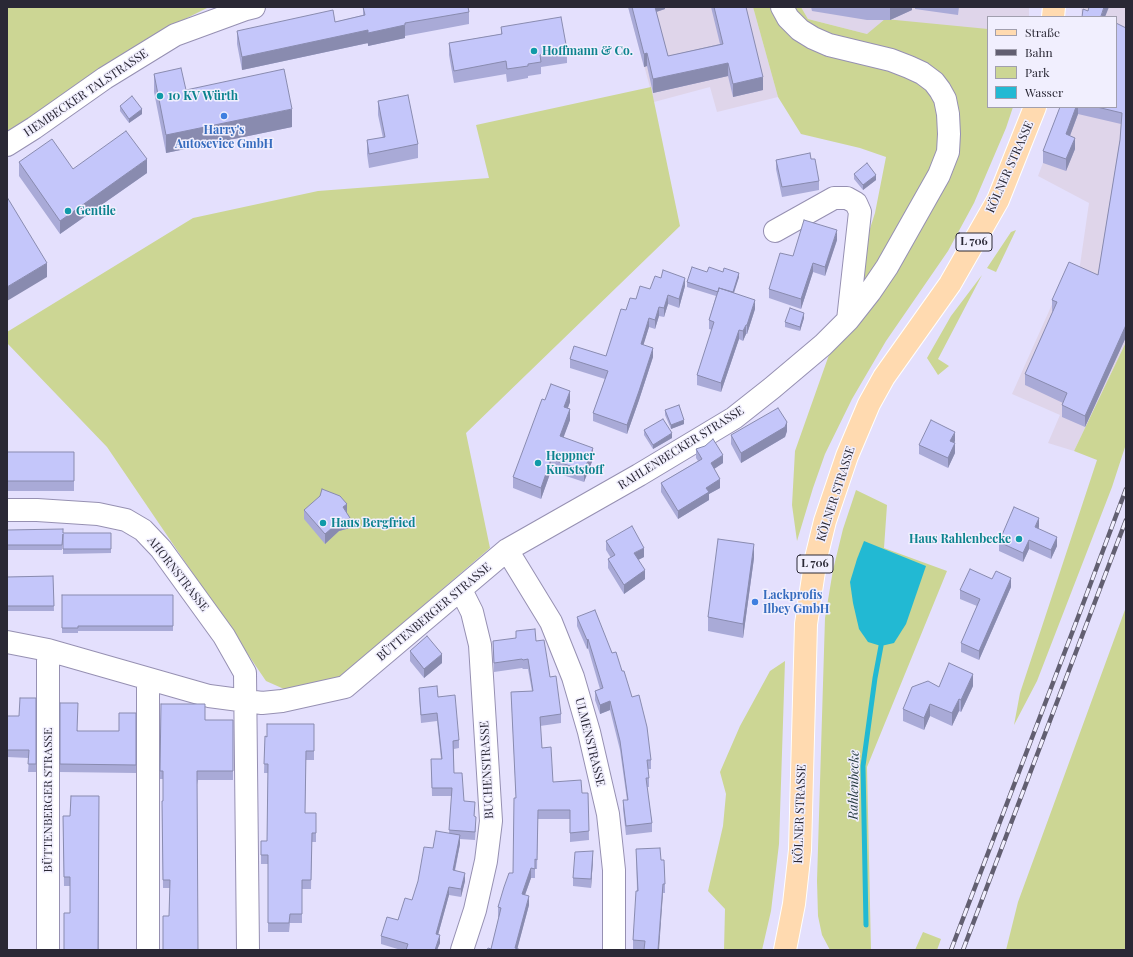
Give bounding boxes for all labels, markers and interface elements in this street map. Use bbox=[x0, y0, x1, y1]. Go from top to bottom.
legend bbox=[987, 16, 1117, 108]
text: Straße bbox=[1025, 24, 1060, 40]
place label: Hoffmann & Co. bbox=[542, 44, 633, 58]
text: Bahn bbox=[1025, 44, 1053, 60]
street label: HEMBECKER TALSTRASSE bbox=[21, 46, 151, 140]
marker: Hoffmann & Co. bbox=[529, 46, 539, 56]
text: Park bbox=[1025, 64, 1050, 80]
text: Wasser bbox=[1025, 84, 1063, 100]
place label: 10 KV Würth bbox=[168, 89, 238, 103]
marker: 10 KV Würth bbox=[155, 91, 165, 101]
marker: Harry's Autosevice GmbH bbox=[219, 111, 229, 121]
street label: KÖLNER STRASSE bbox=[983, 119, 1037, 215]
place label: Harry's Autosevice GmbH bbox=[175, 123, 273, 151]
place label: Gentile bbox=[76, 204, 116, 218]
marker: Gentile bbox=[63, 206, 73, 216]
road number: L 706 bbox=[956, 233, 992, 251]
street label: RAHLENBECKER STRASSE bbox=[616, 403, 746, 493]
street label: KÖLNER STRASSE bbox=[814, 445, 858, 543]
place label: Heppner Kunststoff bbox=[546, 449, 604, 477]
marker: Heppner Kunststoff bbox=[533, 458, 543, 468]
place label: Haus Bergfried bbox=[331, 516, 415, 530]
marker: Haus Bergfried bbox=[318, 518, 328, 528]
place label: Haus Rahlenbecke bbox=[909, 532, 1011, 546]
street label: AHORNSTRASSE bbox=[144, 534, 212, 614]
marker: Haus Rahlenbecke bbox=[1014, 534, 1024, 544]
road number: L 706 bbox=[797, 555, 833, 573]
street label: BÜTTENBERGER STRASSE bbox=[374, 560, 494, 664]
place label: Lackprofis Ilbey GmbH bbox=[763, 588, 829, 616]
marker: Lackprofis Ilbey GmbH bbox=[750, 597, 760, 607]
street label: ULMENSTRASSE bbox=[572, 696, 608, 788]
street label: BUCHENSTRASSE bbox=[477, 721, 497, 819]
street label: BÜTTENBERGER STRASSE bbox=[41, 728, 55, 872]
water label: Rahlenbecke bbox=[846, 750, 862, 820]
street label: KÖLNER STRASSE bbox=[791, 764, 809, 864]

